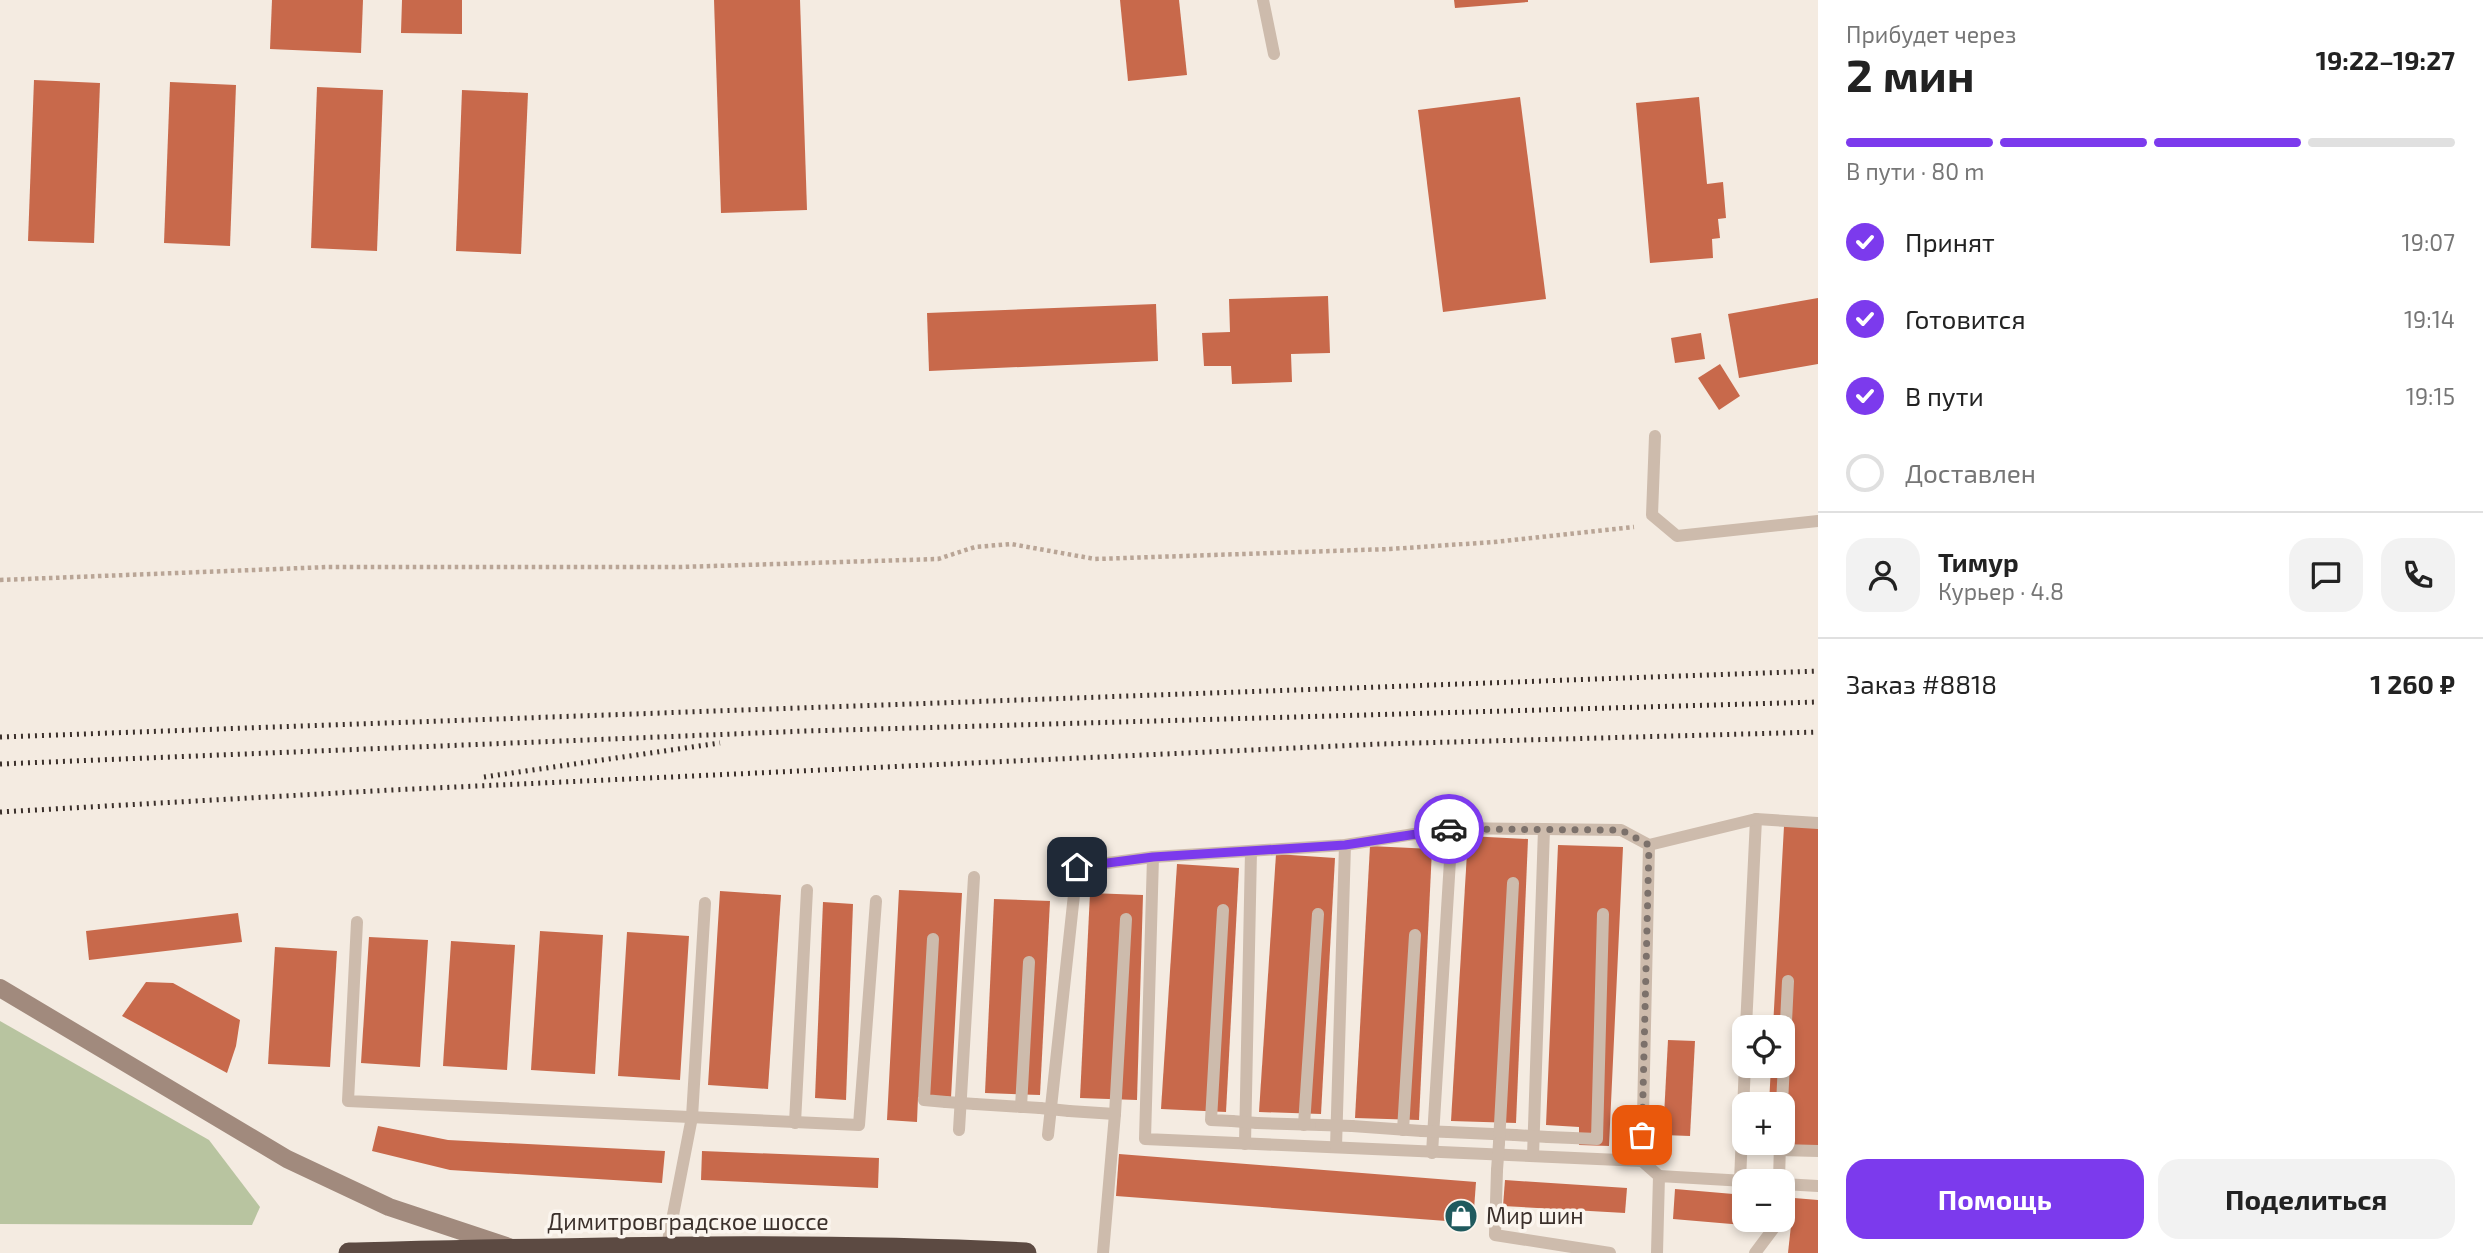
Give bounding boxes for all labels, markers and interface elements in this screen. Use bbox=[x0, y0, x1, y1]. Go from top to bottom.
text: Прибудет через bbox=[1846, 20, 2016, 48]
text: 19:22–19:27 bbox=[2316, 44, 2455, 75]
text: 2 мин bbox=[1846, 46, 1975, 101]
text: В пути · 80 m bbox=[1846, 157, 1984, 185]
icon: check bbox=[1846, 223, 1884, 261]
text: Принят bbox=[1905, 226, 1995, 257]
text: 19:07 bbox=[2402, 228, 2455, 256]
icon: check bbox=[1846, 300, 1884, 338]
text: Готовится bbox=[1905, 303, 2026, 334]
text: 19:14 bbox=[2404, 305, 2455, 333]
icon: check bbox=[1846, 377, 1884, 415]
text: В пути bbox=[1905, 380, 1984, 411]
text: 19:15 bbox=[2406, 382, 2455, 410]
text: Доставлен bbox=[1905, 457, 2036, 488]
button: person bbox=[1846, 538, 1920, 612]
button: chat bbox=[2289, 538, 2363, 612]
button: phone bbox=[2381, 538, 2455, 612]
text: Тимур bbox=[1938, 546, 2019, 577]
text: Курьер · 4.8 bbox=[1938, 577, 2064, 605]
text: Заказ #8818 bbox=[1846, 668, 1997, 699]
text: 1 260 ₽ bbox=[2370, 668, 2455, 699]
courier bbox=[1414, 794, 1484, 864]
icon: car bbox=[1430, 810, 1468, 848]
pin bbox=[1047, 837, 1107, 897]
icon: home bbox=[1058, 848, 1096, 886]
map controls bbox=[1732, 1015, 1795, 1232]
button: locate bbox=[1732, 1015, 1795, 1078]
button: + bbox=[1732, 1092, 1795, 1155]
pin bbox=[1612, 1105, 1672, 1165]
icon: bag bbox=[1623, 1116, 1661, 1154]
button: Помощь bbox=[1846, 1159, 2144, 1239]
button: Поделиться bbox=[2158, 1159, 2455, 1239]
button: − bbox=[1732, 1169, 1795, 1232]
shop icon: Мир шин bbox=[1442, 1197, 1480, 1235]
place label: Мир шин bbox=[1486, 1201, 1584, 1229]
street label: Димитровградское шоссе bbox=[547, 1207, 829, 1235]

